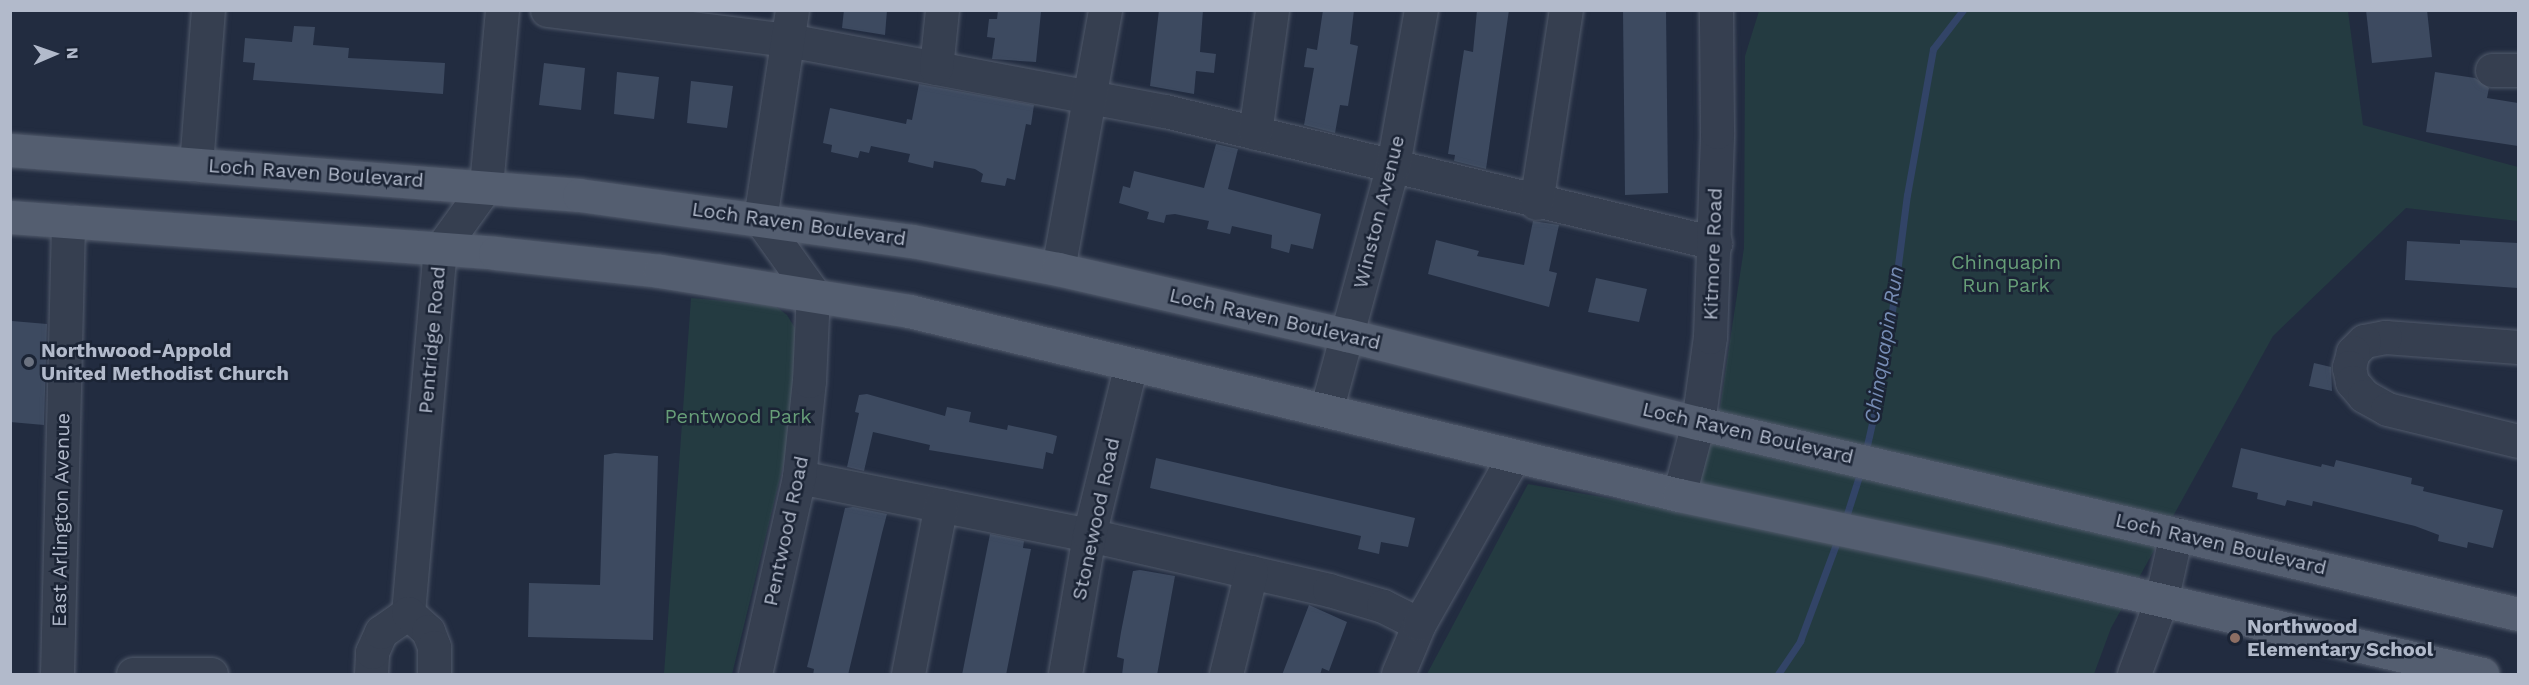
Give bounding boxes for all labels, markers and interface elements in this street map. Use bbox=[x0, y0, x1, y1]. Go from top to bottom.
north arrow bbox=[24, 24, 84, 84]
text: N bbox=[63, 47, 82, 60]
street label: Winston Avenue bbox=[1348, 133, 1410, 291]
street label: Loch Raven Boulevard bbox=[207, 153, 425, 193]
street label: Kitmore Road bbox=[1699, 187, 1727, 321]
street label: Loch Raven Boulevard bbox=[690, 197, 908, 251]
park label: Chinquapin Run Park bbox=[1951, 251, 2061, 298]
water label: Chinquapin Run bbox=[1859, 264, 1909, 426]
street label: Pentridge Road bbox=[414, 265, 450, 415]
street label: Loch Raven Boulevard bbox=[1167, 283, 1383, 355]
place label: Northwood-Appold United Methodist Church bbox=[41, 338, 289, 385]
marker: Northwood-Appold United Methodist Church bbox=[22, 355, 36, 369]
street label: Loch Raven Boulevard bbox=[1640, 397, 1856, 469]
park label: Pentwood Park bbox=[665, 404, 811, 428]
street label: East Arlington Avenue bbox=[47, 412, 75, 628]
street label: Stonewood Road bbox=[1067, 436, 1125, 602]
street label: Pentwood Road bbox=[758, 454, 814, 608]
street label: Loch Raven Boulevard bbox=[2113, 508, 2329, 580]
place label: Northwood Elementary School bbox=[2247, 614, 2434, 661]
marker: Northwood Elementary School bbox=[2228, 631, 2242, 645]

